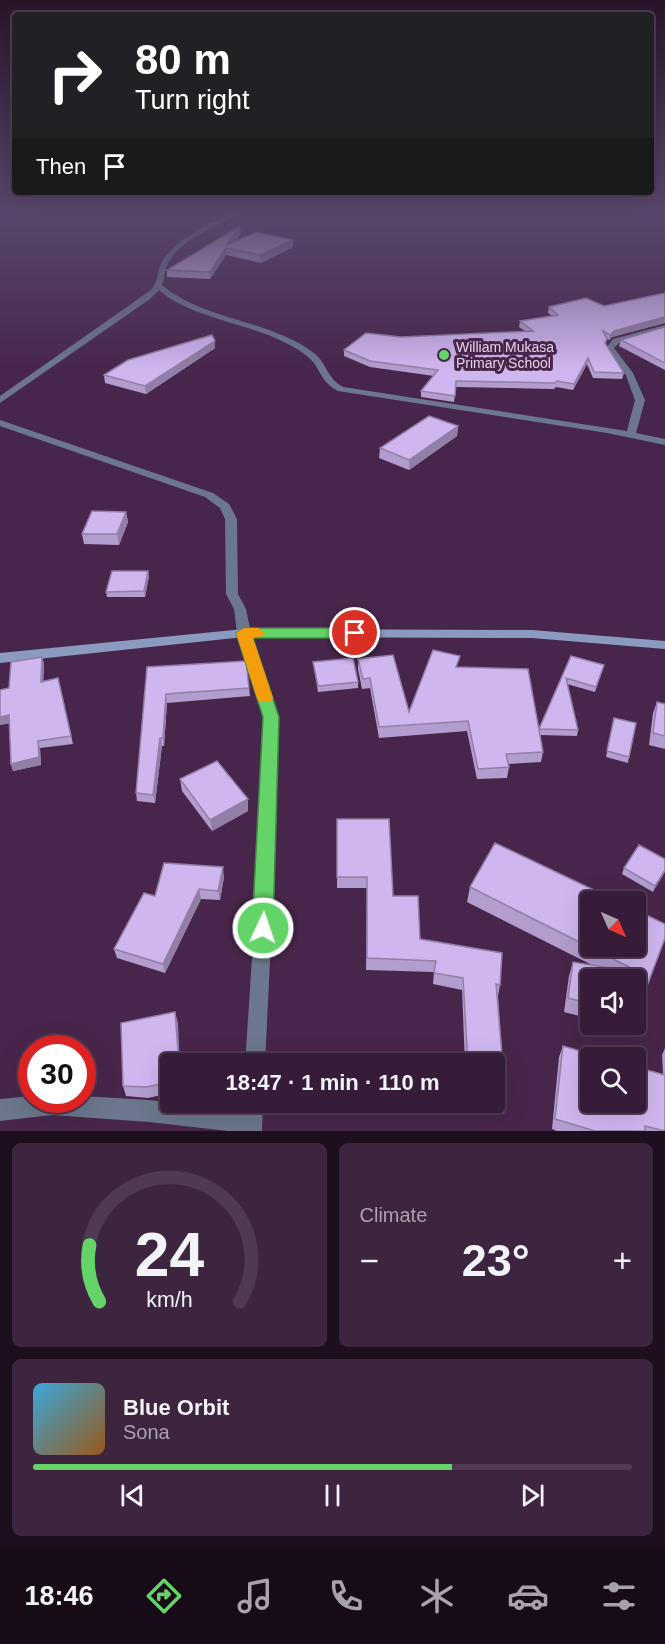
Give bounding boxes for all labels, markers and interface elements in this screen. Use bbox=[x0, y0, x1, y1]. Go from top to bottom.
icon: right bbox=[36, 36, 114, 114]
text: 80 m bbox=[135, 36, 231, 83]
text: Turn right bbox=[135, 85, 250, 115]
icon: arrive bbox=[98, 150, 131, 183]
text: Then bbox=[36, 154, 86, 179]
place label: William Mukasa Primary School bbox=[456, 339, 554, 371]
marker: William Mukasa Primary School bbox=[437, 348, 451, 362]
pin bbox=[329, 607, 380, 658]
icon: arrive bbox=[338, 616, 371, 649]
north arrow bbox=[580, 891, 646, 957]
map controls bbox=[580, 891, 646, 1113]
position arrow bbox=[231, 896, 295, 960]
button: sound bbox=[580, 969, 646, 1035]
speed limit sign: 30 bbox=[18, 1035, 96, 1113]
button: search bbox=[580, 1047, 646, 1113]
text: 18:47 · 1 min · 110 m bbox=[226, 1070, 440, 1095]
text: Climate bbox=[360, 1204, 427, 1226]
text: 24 bbox=[135, 1220, 204, 1289]
text: 23° bbox=[462, 1235, 530, 1286]
text: − bbox=[360, 1242, 379, 1279]
text: + bbox=[613, 1242, 632, 1279]
text: km/h bbox=[146, 1288, 192, 1312]
text: Blue Orbit bbox=[123, 1395, 229, 1420]
text: Sona bbox=[123, 1421, 170, 1443]
icon: previous bbox=[116, 1479, 149, 1512]
icon: pause bbox=[316, 1479, 349, 1512]
icon: next bbox=[516, 1479, 549, 1512]
icon: directions bbox=[143, 1575, 185, 1617]
icon: music bbox=[234, 1575, 276, 1617]
icon: phone bbox=[325, 1575, 367, 1617]
icon: climate bbox=[416, 1575, 458, 1617]
icon: car bbox=[507, 1575, 549, 1617]
icon: filters bbox=[598, 1575, 640, 1617]
text: 18:46 bbox=[25, 1581, 94, 1611]

